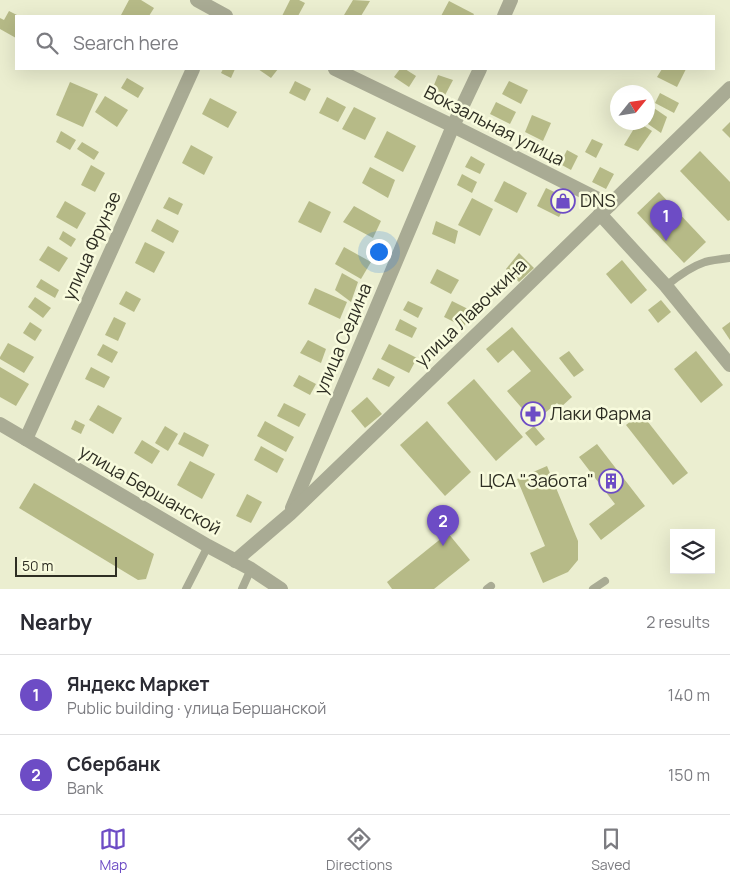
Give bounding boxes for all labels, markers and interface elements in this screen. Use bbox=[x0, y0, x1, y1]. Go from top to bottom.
search box bbox=[15, 15, 715, 70]
icon: search bbox=[33, 29, 61, 57]
text: Search here bbox=[73, 30, 179, 56]
street label: Вокзальная улица bbox=[420, 79, 569, 171]
north arrow bbox=[610, 85, 655, 130]
street label: улица Фрунзе bbox=[56, 187, 126, 304]
shop icon: DNS bbox=[550, 188, 576, 214]
place label: DNS bbox=[580, 188, 616, 212]
pin: 1 bbox=[650, 200, 682, 241]
your location bbox=[366, 239, 392, 265]
street label: улица Лавочкина bbox=[409, 253, 531, 372]
street label: улица Седина bbox=[308, 279, 376, 398]
pharmacy icon: Лаки Фарма bbox=[520, 401, 546, 427]
place label: Лаки Фарма bbox=[550, 401, 651, 425]
street label: улица Бершанской bbox=[75, 439, 226, 540]
place label: ЦСА "Забота" bbox=[479, 468, 594, 492]
building icon: ЦСА "Забота" bbox=[598, 468, 624, 494]
pin: 2 bbox=[427, 505, 459, 546]
map controls bbox=[670, 529, 715, 574]
button: layers bbox=[670, 529, 715, 574]
scale bar bbox=[15, 554, 118, 577]
text: 50 m bbox=[22, 556, 53, 575]
text: Nearby bbox=[20, 608, 92, 636]
text: 2 results bbox=[646, 611, 710, 633]
text: Яндекс Маркет bbox=[67, 671, 210, 697]
text: 1 bbox=[32, 684, 40, 706]
text: 140 m bbox=[668, 684, 710, 706]
text: Public building · улица Бершанской bbox=[67, 697, 326, 719]
text: Сбербанк bbox=[67, 751, 160, 777]
text: 2 bbox=[31, 764, 41, 786]
text: 150 m bbox=[668, 764, 710, 786]
text: Bank bbox=[67, 777, 103, 799]
tab: Map bbox=[99, 825, 127, 874]
tab: Directions bbox=[326, 825, 392, 874]
tab: Saved bbox=[591, 825, 631, 874]

